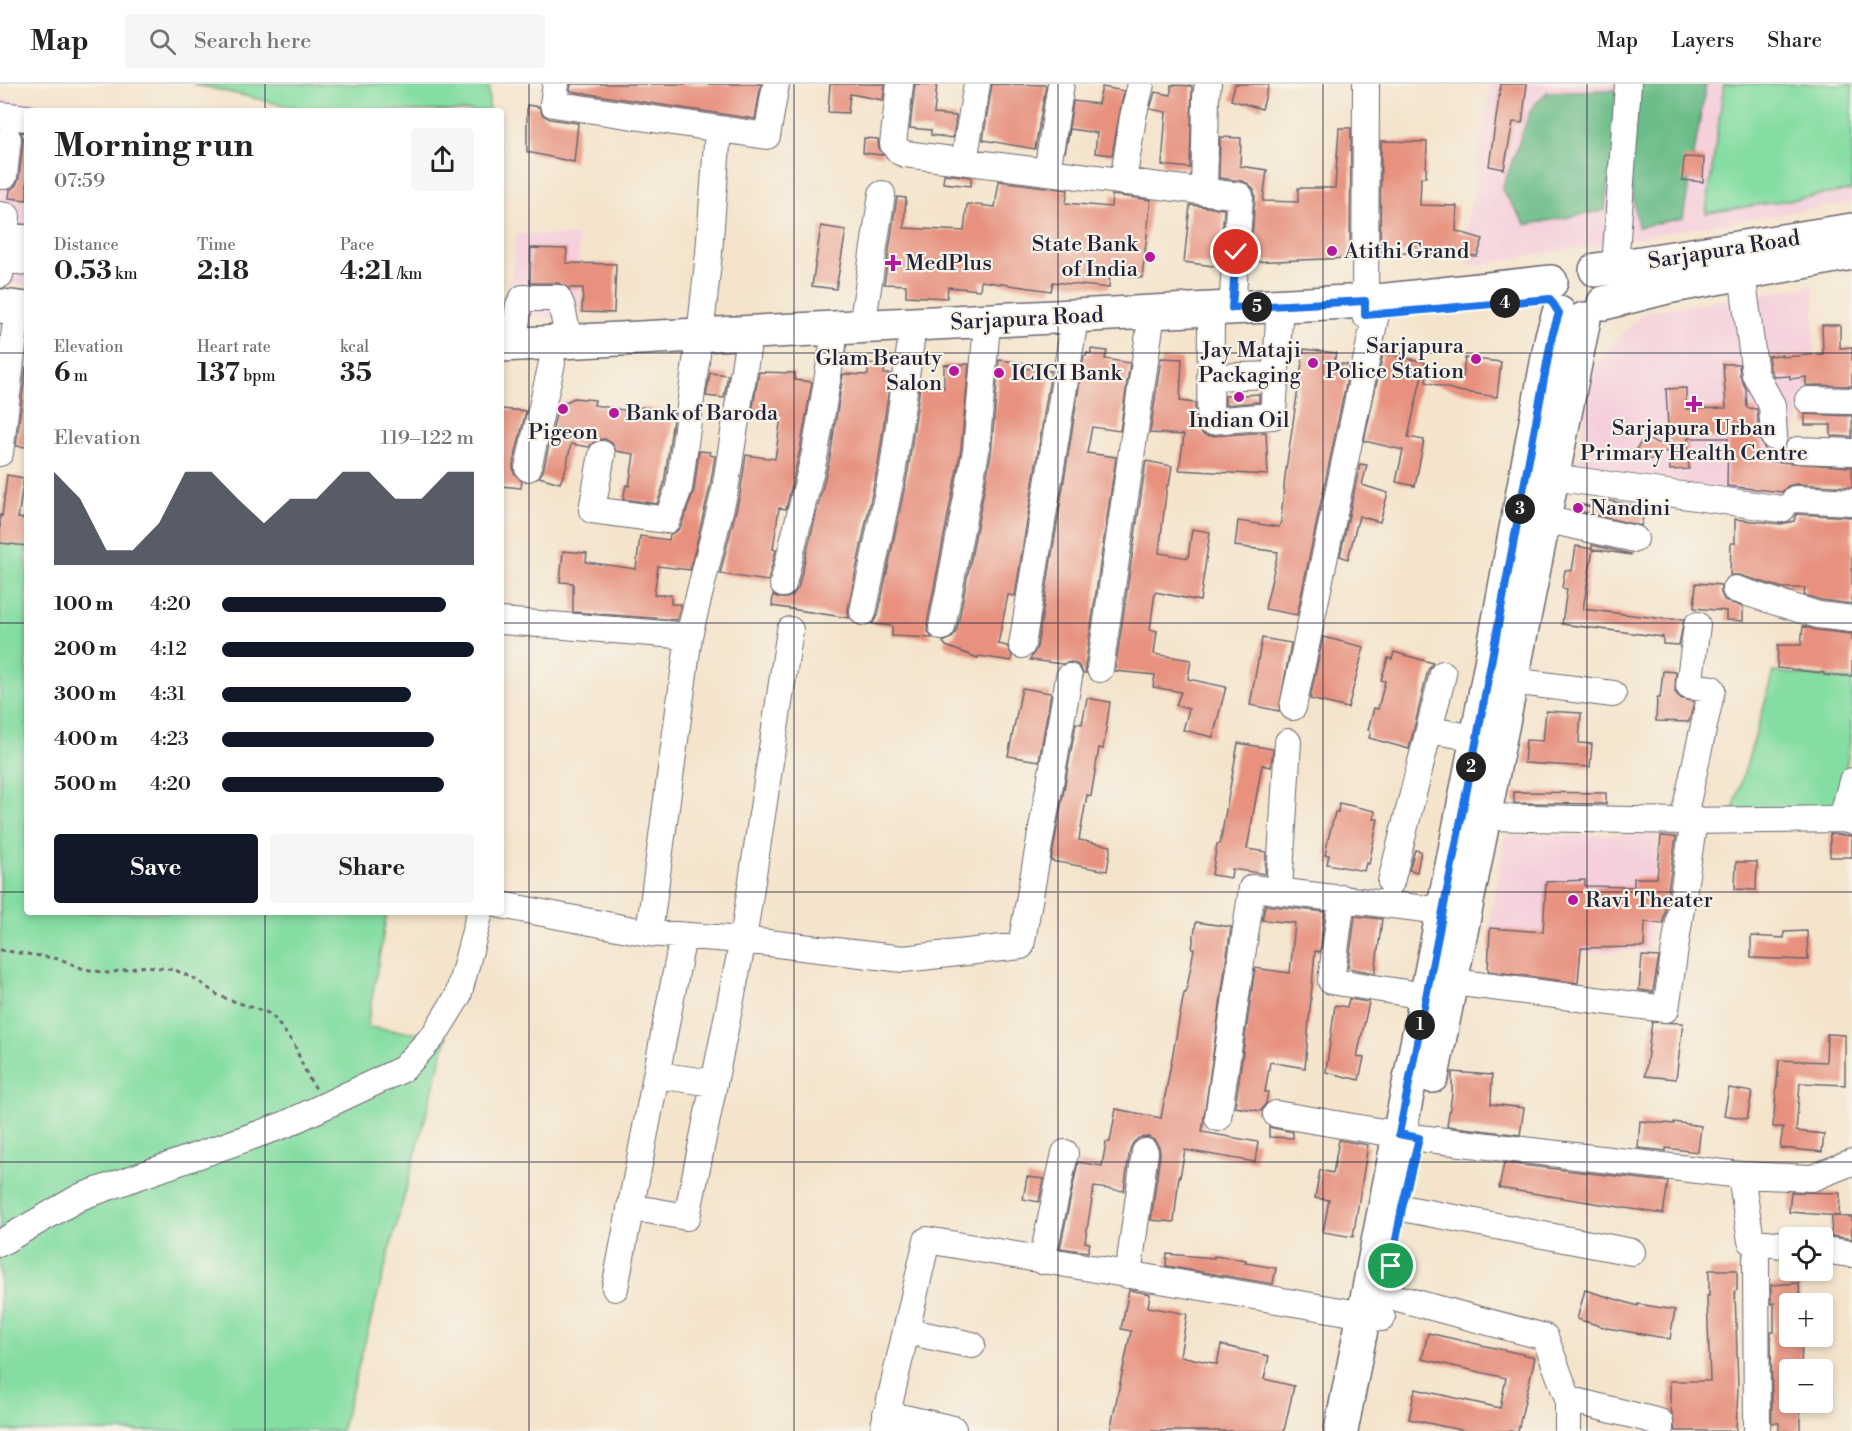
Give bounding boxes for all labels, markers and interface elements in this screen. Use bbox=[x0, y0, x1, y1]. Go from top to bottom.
search box bbox=[125, 14, 545, 68]
text: Map bbox=[30, 24, 89, 59]
icon: search bbox=[146, 25, 179, 58]
text: Search here bbox=[194, 28, 311, 55]
text: Map bbox=[1597, 28, 1638, 54]
text: Layers bbox=[1671, 28, 1734, 54]
text: Share bbox=[1767, 28, 1822, 54]
text: Morning run bbox=[54, 126, 254, 167]
button: share bbox=[411, 128, 474, 191]
text: 07:59 bbox=[54, 169, 105, 194]
street label: Sarjapura Road bbox=[1646, 225, 1802, 275]
pin bbox=[1210, 226, 1261, 277]
place label: State Bank of India bbox=[1032, 231, 1140, 283]
text: Distance bbox=[54, 235, 119, 255]
text: Time bbox=[197, 235, 236, 255]
text: Pace bbox=[340, 235, 374, 255]
icon: check bbox=[1219, 235, 1252, 268]
place label: Atithi Grand bbox=[1343, 238, 1470, 265]
marker: Atithi Grand bbox=[1325, 244, 1339, 258]
place label: MedPlus bbox=[905, 250, 992, 277]
marker: State Bank of India bbox=[1143, 250, 1157, 264]
text: 0.53 bbox=[54, 255, 112, 287]
text: 2:18 bbox=[197, 255, 249, 287]
text: 4:21 bbox=[340, 255, 394, 287]
marker: MedPlus bbox=[886, 256, 900, 270]
text: km bbox=[112, 264, 137, 284]
text: /km bbox=[394, 264, 422, 284]
pin: 4 bbox=[1490, 288, 1520, 318]
pin: 5 bbox=[1242, 292, 1272, 322]
text: 4 bbox=[1500, 293, 1510, 313]
text: 5 bbox=[1252, 297, 1262, 317]
street label: Sarjapura Road bbox=[950, 301, 1105, 336]
place label: Sarjapura Police Station bbox=[1325, 333, 1465, 385]
text: Elevation bbox=[54, 337, 123, 357]
text: Heart rate bbox=[197, 337, 271, 357]
text: kcal bbox=[340, 337, 369, 357]
place label: Jay Mataji Packaging bbox=[1198, 337, 1302, 389]
place label: Glam Beauty Salon bbox=[816, 345, 942, 397]
marker: Sarjapura Police Station bbox=[1469, 352, 1483, 366]
marker: Jay Mataji Packaging bbox=[1306, 356, 1320, 370]
text: 6 bbox=[54, 357, 70, 389]
text: 137 bbox=[197, 357, 240, 389]
text: 35 bbox=[340, 357, 372, 389]
place label: ICICI Bank bbox=[1011, 360, 1123, 387]
marker: Glam Beauty Salon bbox=[947, 364, 961, 378]
text: m bbox=[70, 366, 88, 386]
text: bpm bbox=[240, 366, 276, 386]
marker: ICICI Bank bbox=[992, 366, 1006, 380]
marker: Indian Oil bbox=[1232, 390, 1246, 404]
marker: Sarjapura Urban Primary Health Centre bbox=[1685, 395, 1703, 413]
place label: Bank of Baroda bbox=[625, 400, 779, 427]
marker: Pigeon bbox=[556, 402, 570, 416]
marker: Bank of Baroda bbox=[607, 406, 621, 420]
place label: Indian Oil bbox=[1189, 407, 1290, 434]
place label: Sarjapura Urban Primary Health Centre bbox=[1580, 415, 1808, 467]
place label: Pigeon bbox=[528, 419, 598, 446]
text: Elevation bbox=[54, 426, 141, 451]
text: 119–122 m bbox=[381, 426, 474, 451]
pin: 3 bbox=[1505, 494, 1535, 524]
place label: Nandini bbox=[1590, 495, 1670, 522]
text: 3 bbox=[1515, 499, 1525, 519]
marker: Nandini bbox=[1571, 501, 1585, 515]
text: 100 m bbox=[54, 592, 113, 617]
text: 4:20 bbox=[150, 592, 191, 617]
text: 200 m bbox=[54, 637, 117, 662]
text: 4:12 bbox=[150, 637, 187, 662]
text: 300 m bbox=[54, 682, 117, 707]
text: 4:31 bbox=[150, 682, 186, 707]
text: 400 m bbox=[54, 727, 118, 752]
text: 4:23 bbox=[150, 727, 189, 752]
pin: 2 bbox=[1456, 752, 1486, 782]
text: 2 bbox=[1466, 757, 1476, 777]
text: 500 m bbox=[54, 772, 117, 797]
text: 4:20 bbox=[150, 772, 191, 797]
button: Save bbox=[54, 834, 258, 903]
button: Share bbox=[270, 834, 474, 903]
place label: Ravi Theater bbox=[1585, 887, 1713, 914]
marker: Ravi Theater bbox=[1566, 893, 1580, 907]
pin: 1 bbox=[1405, 1010, 1435, 1040]
text: 1 bbox=[1416, 1015, 1424, 1035]
map controls bbox=[1779, 1227, 1833, 1413]
button: locate bbox=[1779, 1227, 1833, 1281]
pin bbox=[1365, 1240, 1416, 1291]
icon: arrive bbox=[1374, 1249, 1407, 1282]
button: + bbox=[1779, 1293, 1833, 1347]
button: − bbox=[1779, 1359, 1833, 1413]

